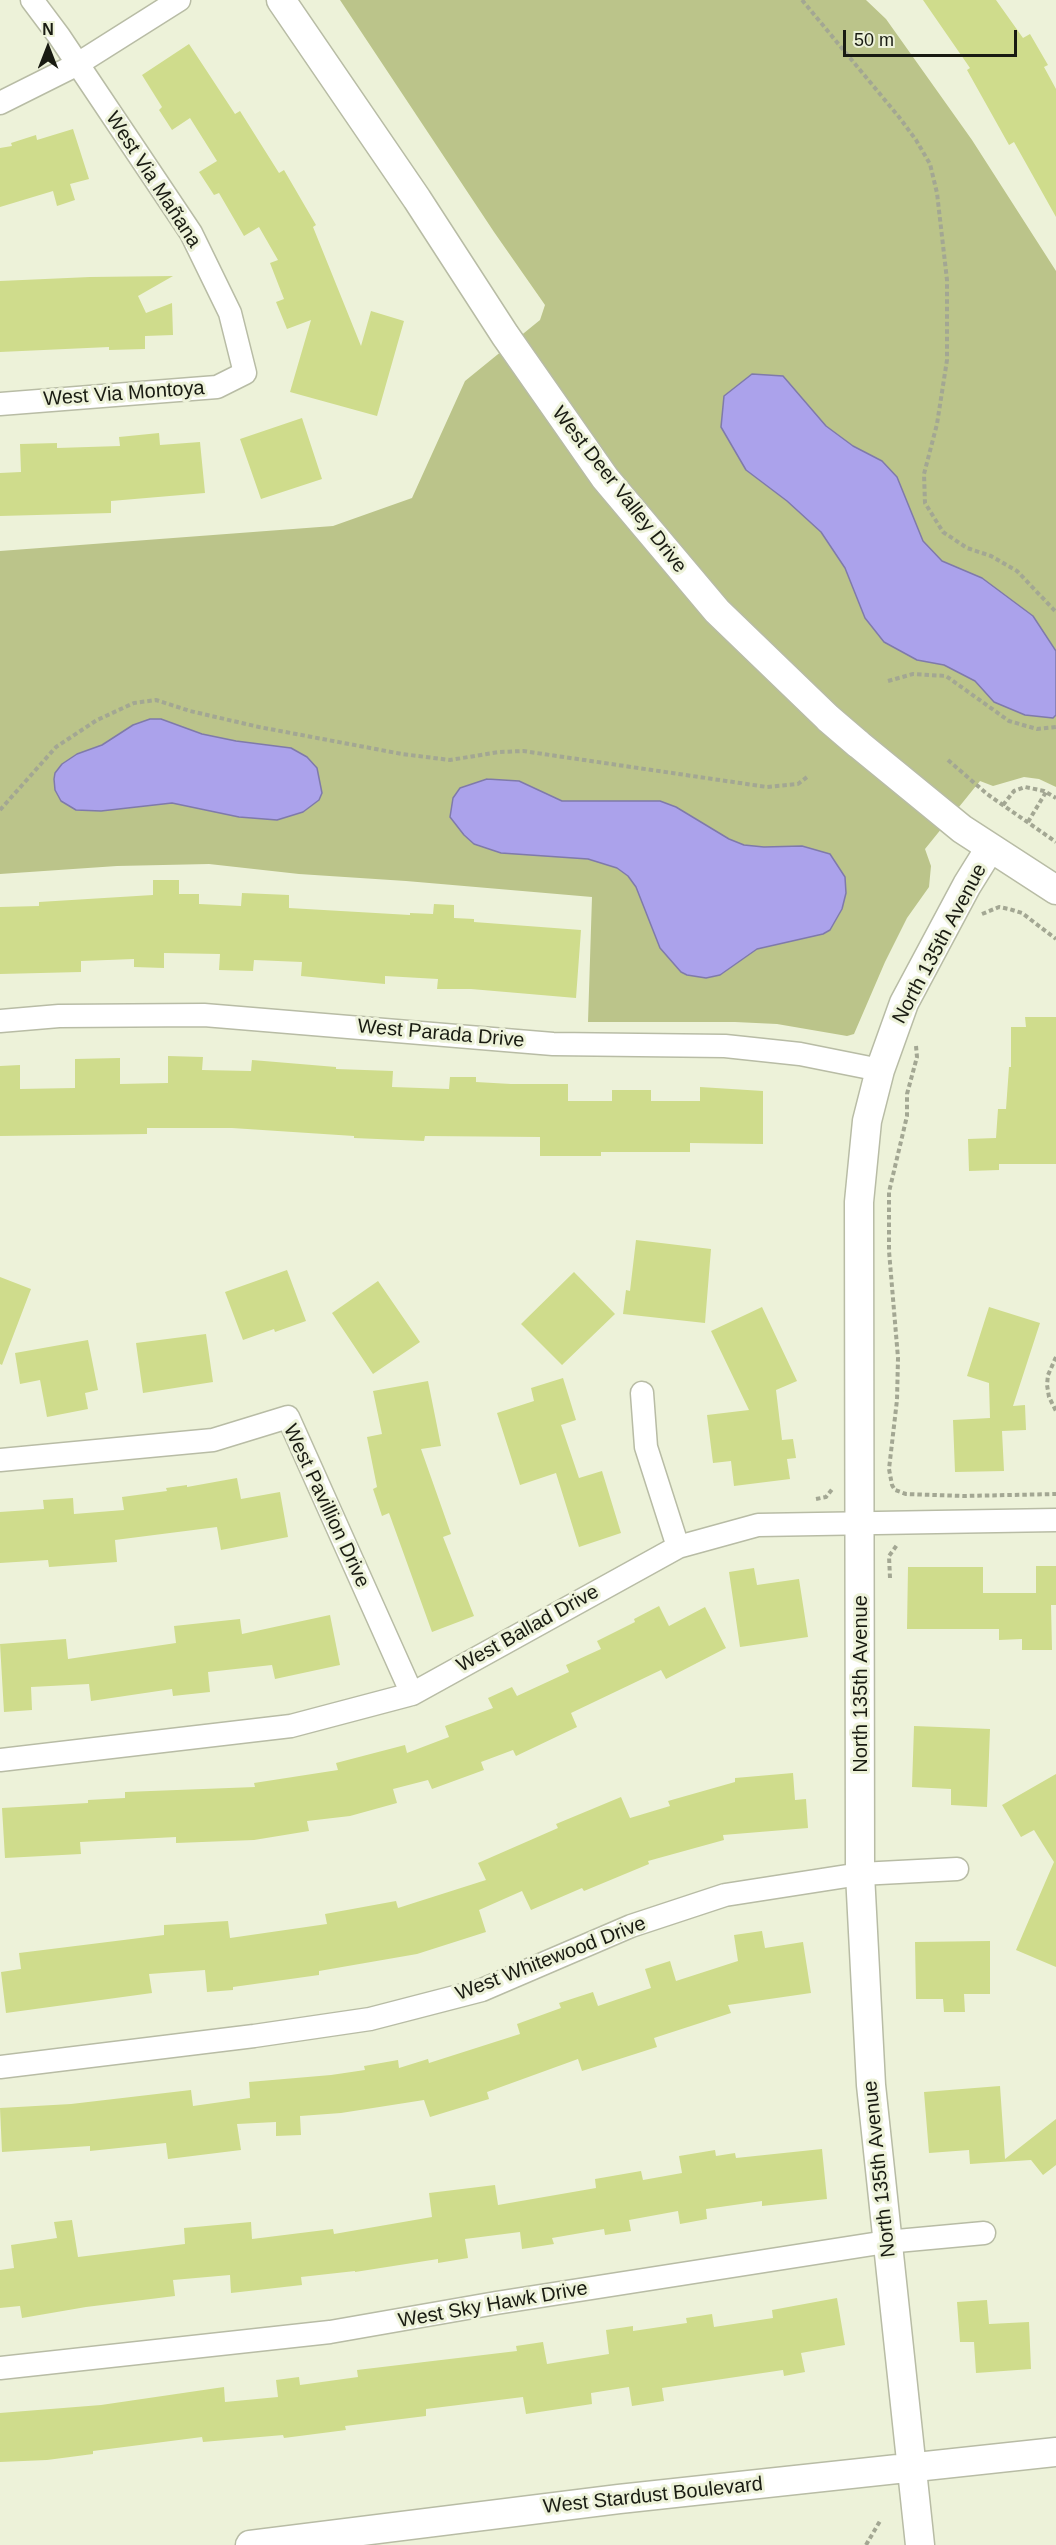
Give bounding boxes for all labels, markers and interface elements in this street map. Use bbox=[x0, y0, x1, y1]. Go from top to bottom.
north arrow bbox=[18, 18, 78, 78]
scale bar bbox=[846, 18, 1020, 56]
text: N bbox=[42, 21, 54, 38]
text: 50 m bbox=[854, 30, 894, 50]
street label: West Via Mañana bbox=[100, 108, 206, 252]
street label: West Via Montoya bbox=[43, 376, 205, 412]
street label: West Deer Valley Drive bbox=[546, 402, 692, 578]
street label: North 135th Avenue bbox=[888, 860, 992, 1028]
street label: West Parada Drive bbox=[357, 1015, 525, 1053]
street label: West Pavillion Drive bbox=[278, 1421, 374, 1591]
street label: West Ballad Drive bbox=[453, 1580, 603, 1678]
street label: North 135th Avenue bbox=[849, 1595, 873, 1773]
street label: West Whitewood Drive bbox=[452, 1912, 650, 2006]
street label: North 135th Avenue bbox=[859, 2079, 901, 2259]
street label: West Sky Hawk Drive bbox=[396, 2277, 590, 2333]
street label: West Stardust Boulevard bbox=[542, 2473, 764, 2519]

